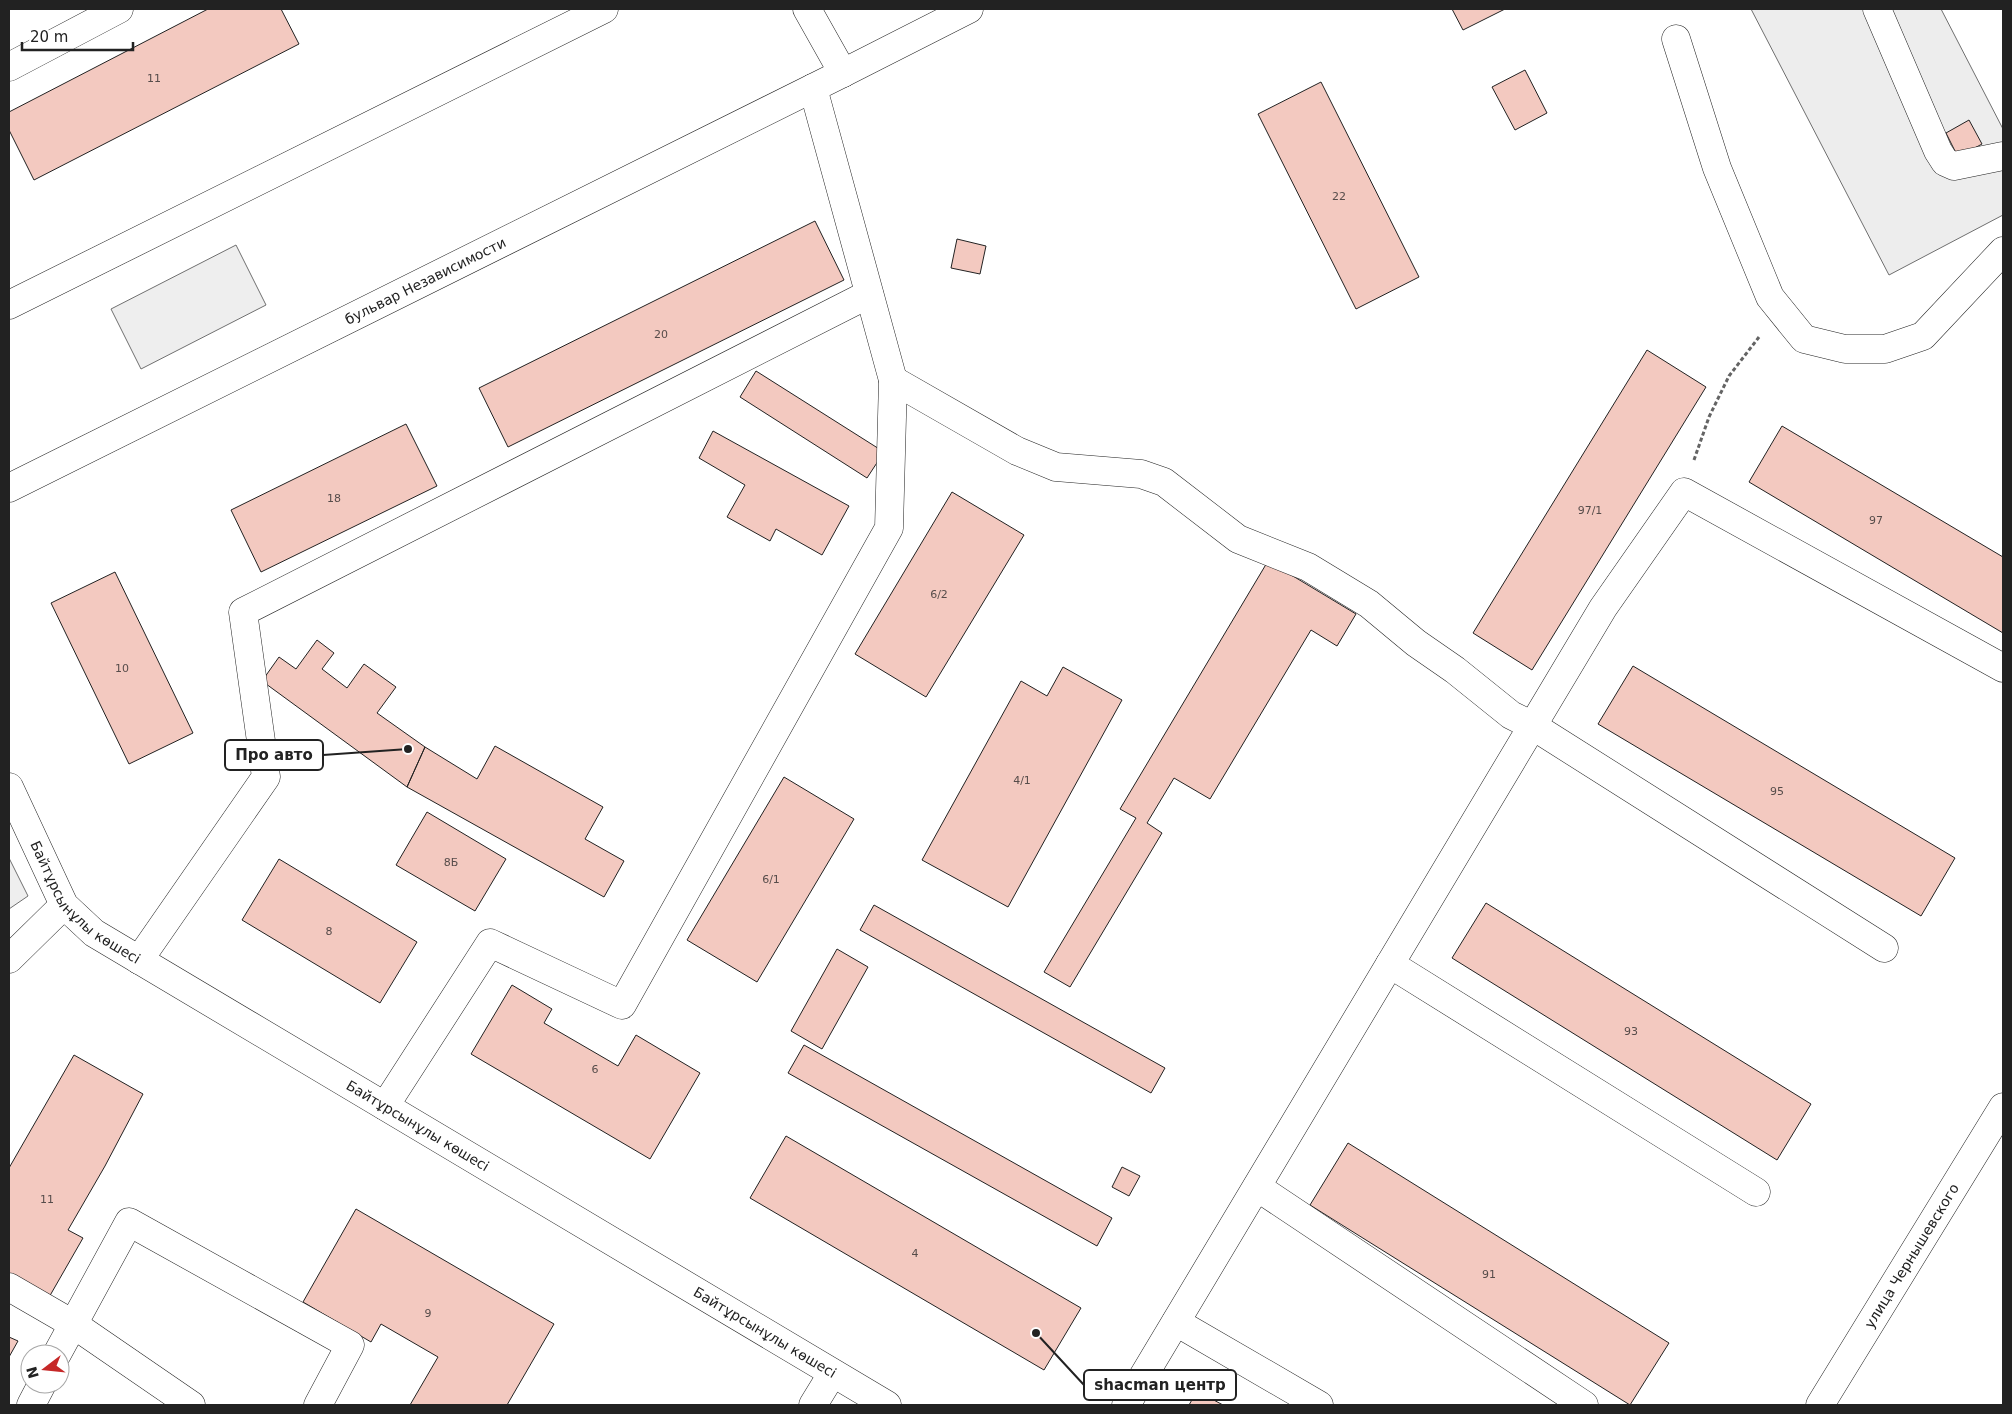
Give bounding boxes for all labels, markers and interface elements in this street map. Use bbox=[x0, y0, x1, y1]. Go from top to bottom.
scale bar bbox=[22, 20, 134, 52]
text: 20 m bbox=[30, 28, 68, 46]
house number: 11 bbox=[147, 72, 161, 85]
house number: 22 bbox=[1332, 190, 1346, 203]
street label: бульвар Независимости bbox=[342, 234, 508, 328]
house number: 20 bbox=[654, 328, 668, 341]
house number: 18 bbox=[327, 492, 341, 505]
house number: 97/1 bbox=[1578, 504, 1602, 517]
house number: 97 bbox=[1869, 514, 1883, 527]
house number: 6/2 bbox=[930, 588, 948, 601]
house number: 10 bbox=[115, 662, 129, 675]
callout: Про авто bbox=[225, 740, 323, 770]
text: Про авто bbox=[235, 746, 313, 764]
house number: 4/1 bbox=[1013, 774, 1031, 787]
house number: 95 bbox=[1770, 785, 1784, 798]
street label: Байтұрсынұлы көшесі bbox=[27, 838, 143, 967]
house number: 8Б bbox=[444, 856, 458, 869]
house number: 6/1 bbox=[762, 873, 780, 886]
house number: 8 bbox=[326, 925, 333, 938]
house number: 93 bbox=[1624, 1025, 1638, 1038]
house number: 6 bbox=[592, 1063, 599, 1076]
street label: Байтұрсынұлы көшесі bbox=[343, 1077, 492, 1174]
street label: улица Чернышевского bbox=[1861, 1181, 1962, 1331]
house number: 11 bbox=[40, 1193, 54, 1206]
house number: 4 bbox=[912, 1247, 919, 1260]
house number: 91 bbox=[1482, 1268, 1496, 1281]
street label: Байтұрсынұлы көшесі bbox=[691, 1284, 839, 1381]
house number: 9 bbox=[425, 1307, 432, 1320]
north arrow bbox=[20, 1344, 70, 1394]
text: N bbox=[23, 1365, 42, 1380]
callout: shacman центр bbox=[1084, 1370, 1236, 1400]
text: shacman центр bbox=[1094, 1376, 1226, 1394]

